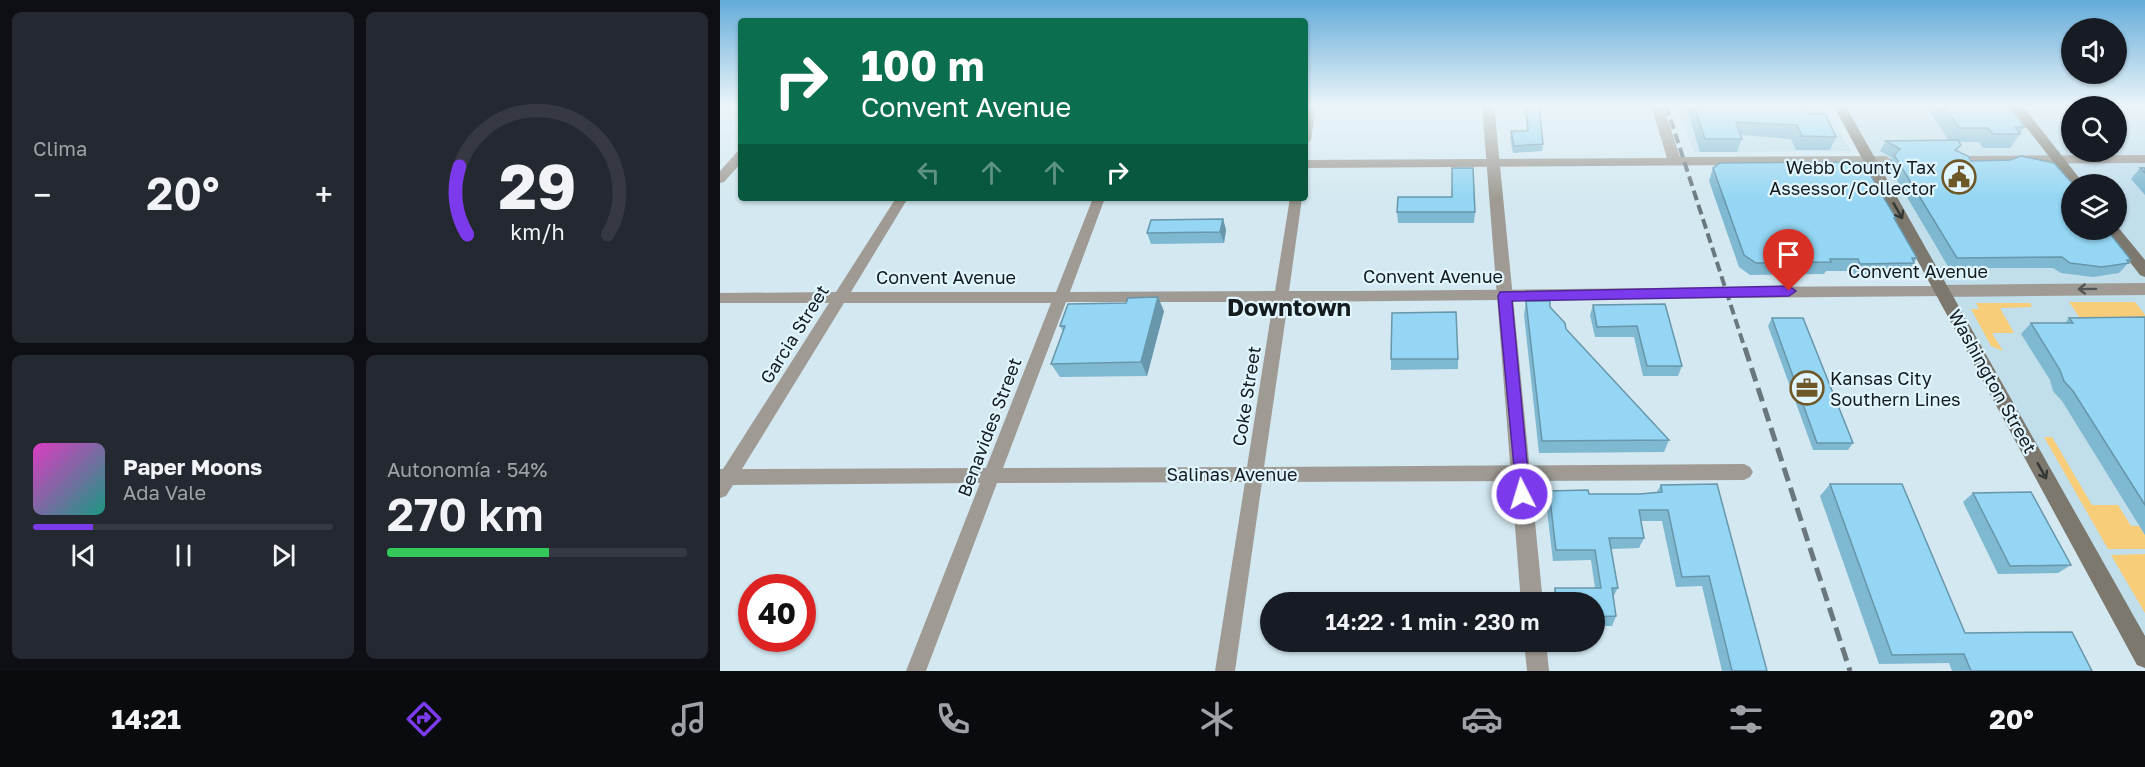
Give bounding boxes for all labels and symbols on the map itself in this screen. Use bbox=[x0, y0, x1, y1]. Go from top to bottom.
place label: Webb County Tax Assessor/Collector bbox=[1769, 156, 1936, 199]
public building icon: Webb County Tax Assessor/Collector bbox=[1941, 159, 1977, 195]
one-way arrow bbox=[1893, 202, 1905, 219]
pin bbox=[1763, 229, 1814, 291]
street label: Convent Avenue bbox=[1848, 260, 1988, 282]
street label: Convent Avenue bbox=[1363, 265, 1503, 287]
street label: Convent Avenue bbox=[876, 266, 1016, 288]
street label: Garcia Street bbox=[755, 281, 833, 387]
one-way arrow bbox=[2077, 283, 2097, 295]
district label: Downtown bbox=[1227, 292, 1351, 321]
street label: Washington Street bbox=[1944, 305, 2042, 457]
street label: Coke Street bbox=[1227, 344, 1265, 448]
street label: Benavides Street bbox=[952, 354, 1026, 500]
place label: Kansas City Southern Lines bbox=[1830, 367, 1961, 410]
office icon: Kansas City Southern Lines bbox=[1789, 370, 1825, 406]
position arrow bbox=[1490, 462, 1554, 526]
one-way arrow bbox=[2036, 462, 2048, 479]
street label: Salinas Avenue bbox=[1166, 463, 1298, 485]
speed limit sign: 40 bbox=[738, 574, 816, 652]

